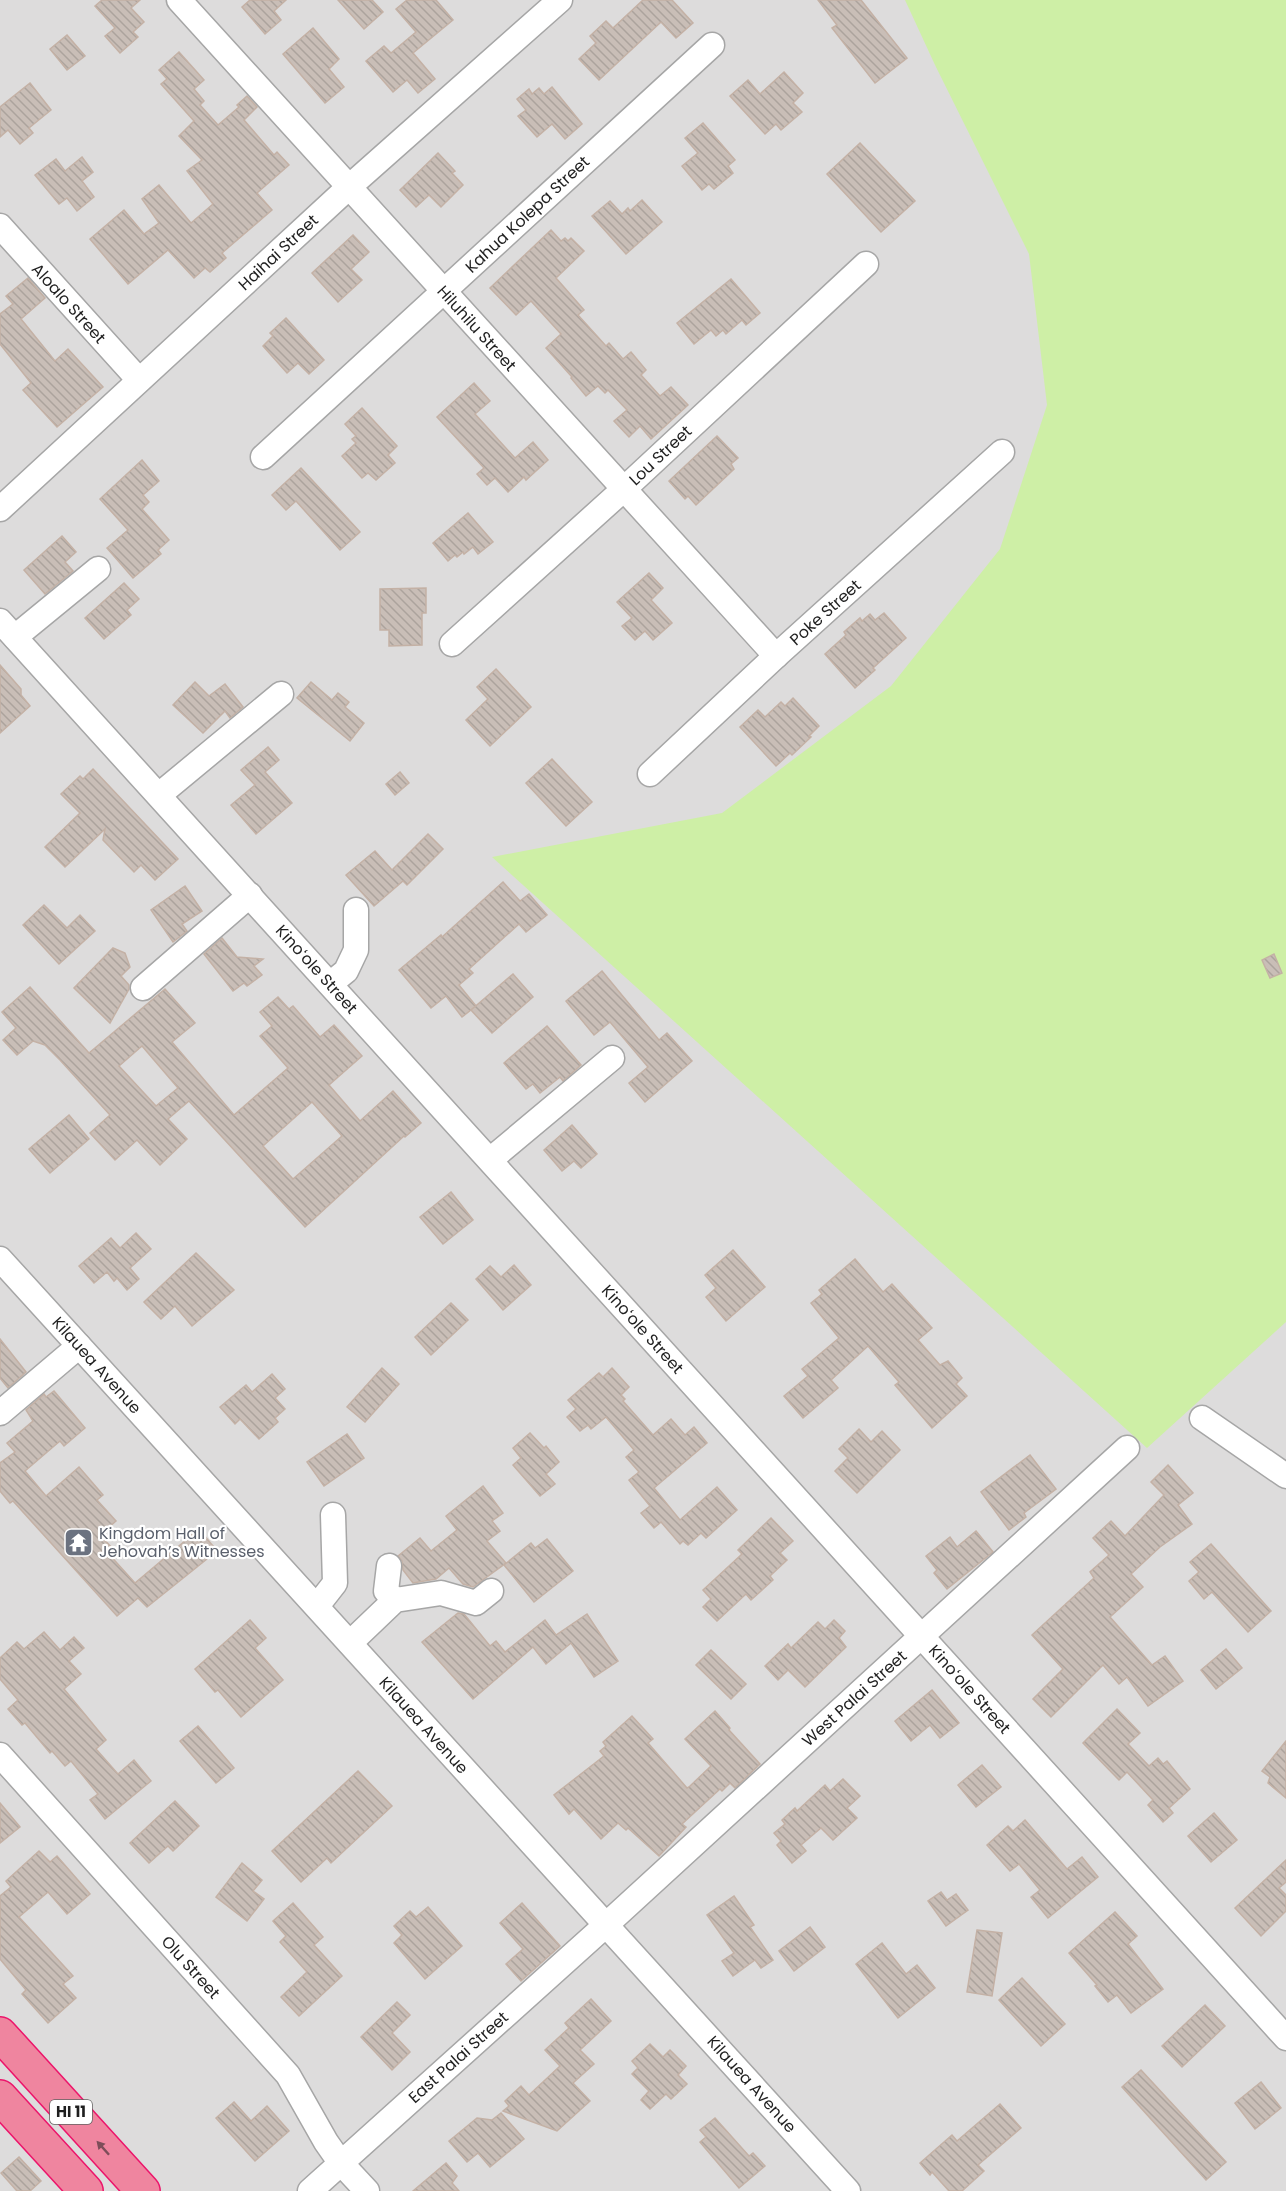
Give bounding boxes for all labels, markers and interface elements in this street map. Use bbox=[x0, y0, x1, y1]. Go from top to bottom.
street label: Kahua Kolepa Street bbox=[460, 150, 595, 278]
street label: Haihai Street bbox=[233, 209, 324, 296]
street label: Aloalo Street bbox=[26, 258, 111, 349]
street label: Hiluhilu Street bbox=[432, 280, 522, 377]
street label: Lou Street bbox=[624, 420, 697, 491]
street label: Poke Street bbox=[785, 574, 866, 651]
street label: Kinoʻole Street bbox=[270, 920, 363, 1019]
street label: Kinoʻole Street bbox=[596, 1280, 689, 1379]
street label: Kilauea Avenue bbox=[47, 1312, 147, 1419]
place label: Kingdom Hall of Jehovah’s Witnesses bbox=[99, 1522, 265, 1563]
temple icon: Kingdom Hall of Jehovah’s Witnesses bbox=[62, 1526, 94, 1558]
street label: Kinoʻole Street bbox=[923, 1640, 1016, 1739]
street label: West Palai Street bbox=[797, 1645, 912, 1752]
street label: Kilauea Avenue bbox=[374, 1672, 474, 1779]
street label: Olu Street bbox=[156, 1931, 225, 2004]
street label: East Palai Street bbox=[403, 2006, 513, 2109]
street label: Kilauea Avenue bbox=[702, 2031, 802, 2138]
road number: HI 11 bbox=[50, 2100, 92, 2124]
one-way arrow bbox=[96, 2140, 110, 2155]

